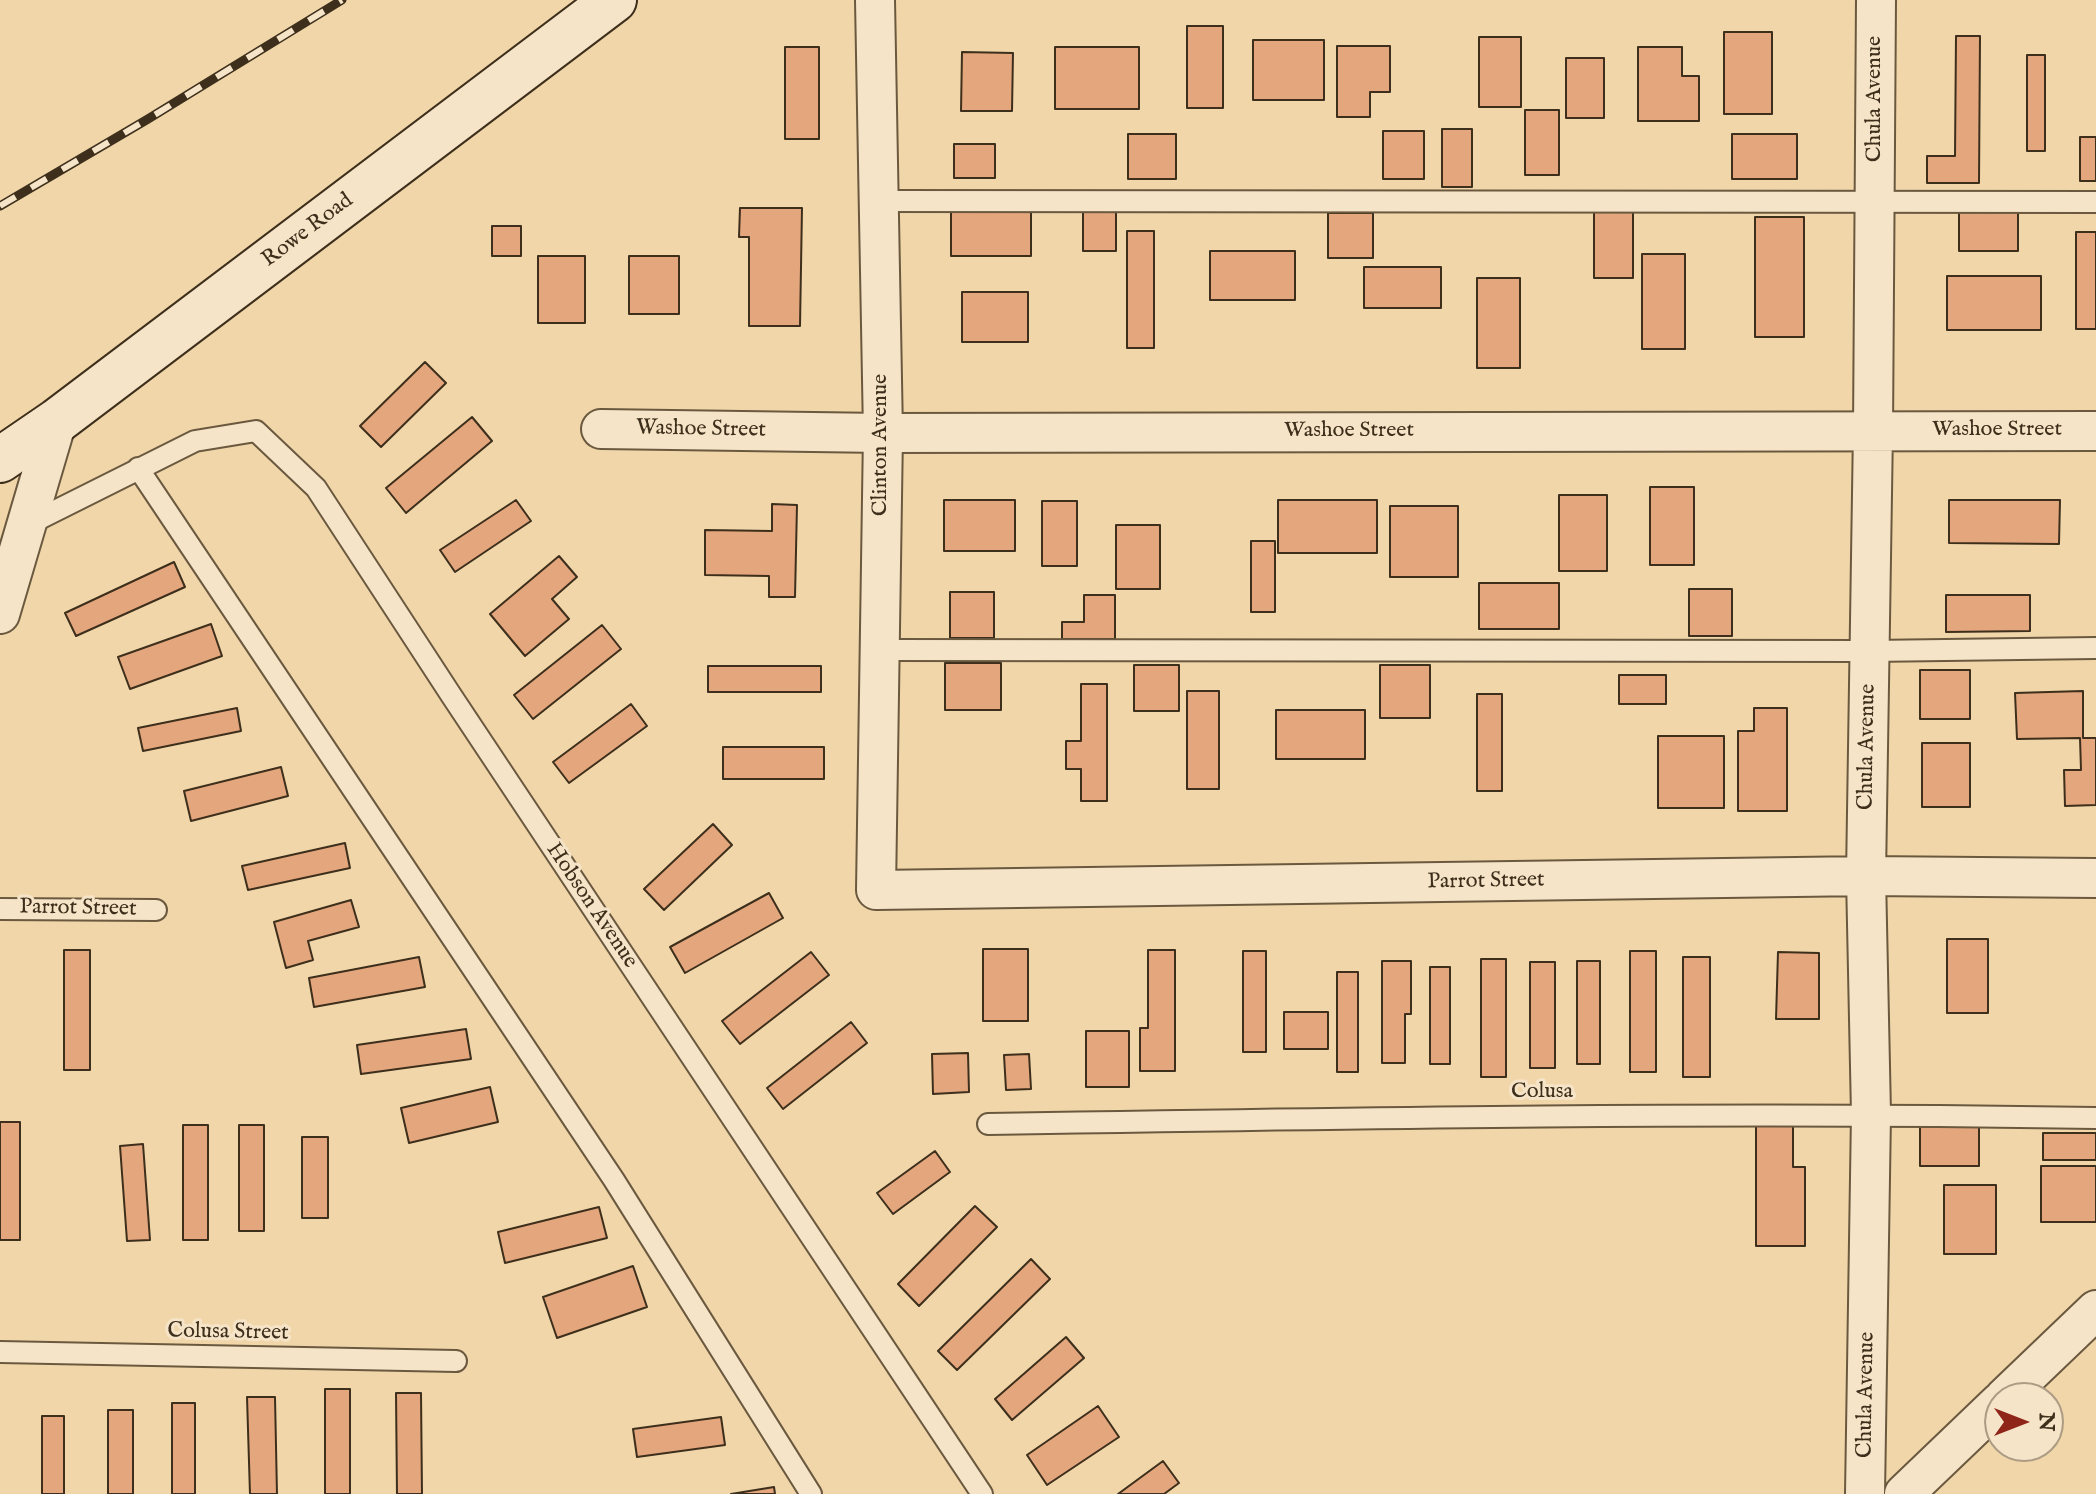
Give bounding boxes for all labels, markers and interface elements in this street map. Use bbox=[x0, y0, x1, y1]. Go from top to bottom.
street label: Chula Avenue bbox=[1862, 36, 1888, 162]
street label: Rowe Road bbox=[257, 188, 359, 274]
street label: Clinton Avenue bbox=[868, 374, 894, 516]
street label: Washoe Street bbox=[636, 416, 766, 444]
street label: Washoe Street bbox=[1932, 417, 2062, 443]
street label: Washoe Street bbox=[1284, 418, 1414, 444]
street label: Chula Avenue bbox=[1854, 684, 1882, 810]
street label: Hobson Avenue bbox=[539, 838, 643, 974]
street label: Parrot Street bbox=[1427, 868, 1545, 896]
street label: Parrot Street bbox=[19, 895, 137, 923]
street label: Colusa bbox=[1511, 1079, 1573, 1105]
street label: Colusa Street bbox=[167, 1319, 289, 1347]
street label: Chula Avenue bbox=[1853, 1332, 1881, 1458]
north arrow bbox=[1984, 1382, 2064, 1462]
text: N bbox=[2032, 1412, 2060, 1432]

